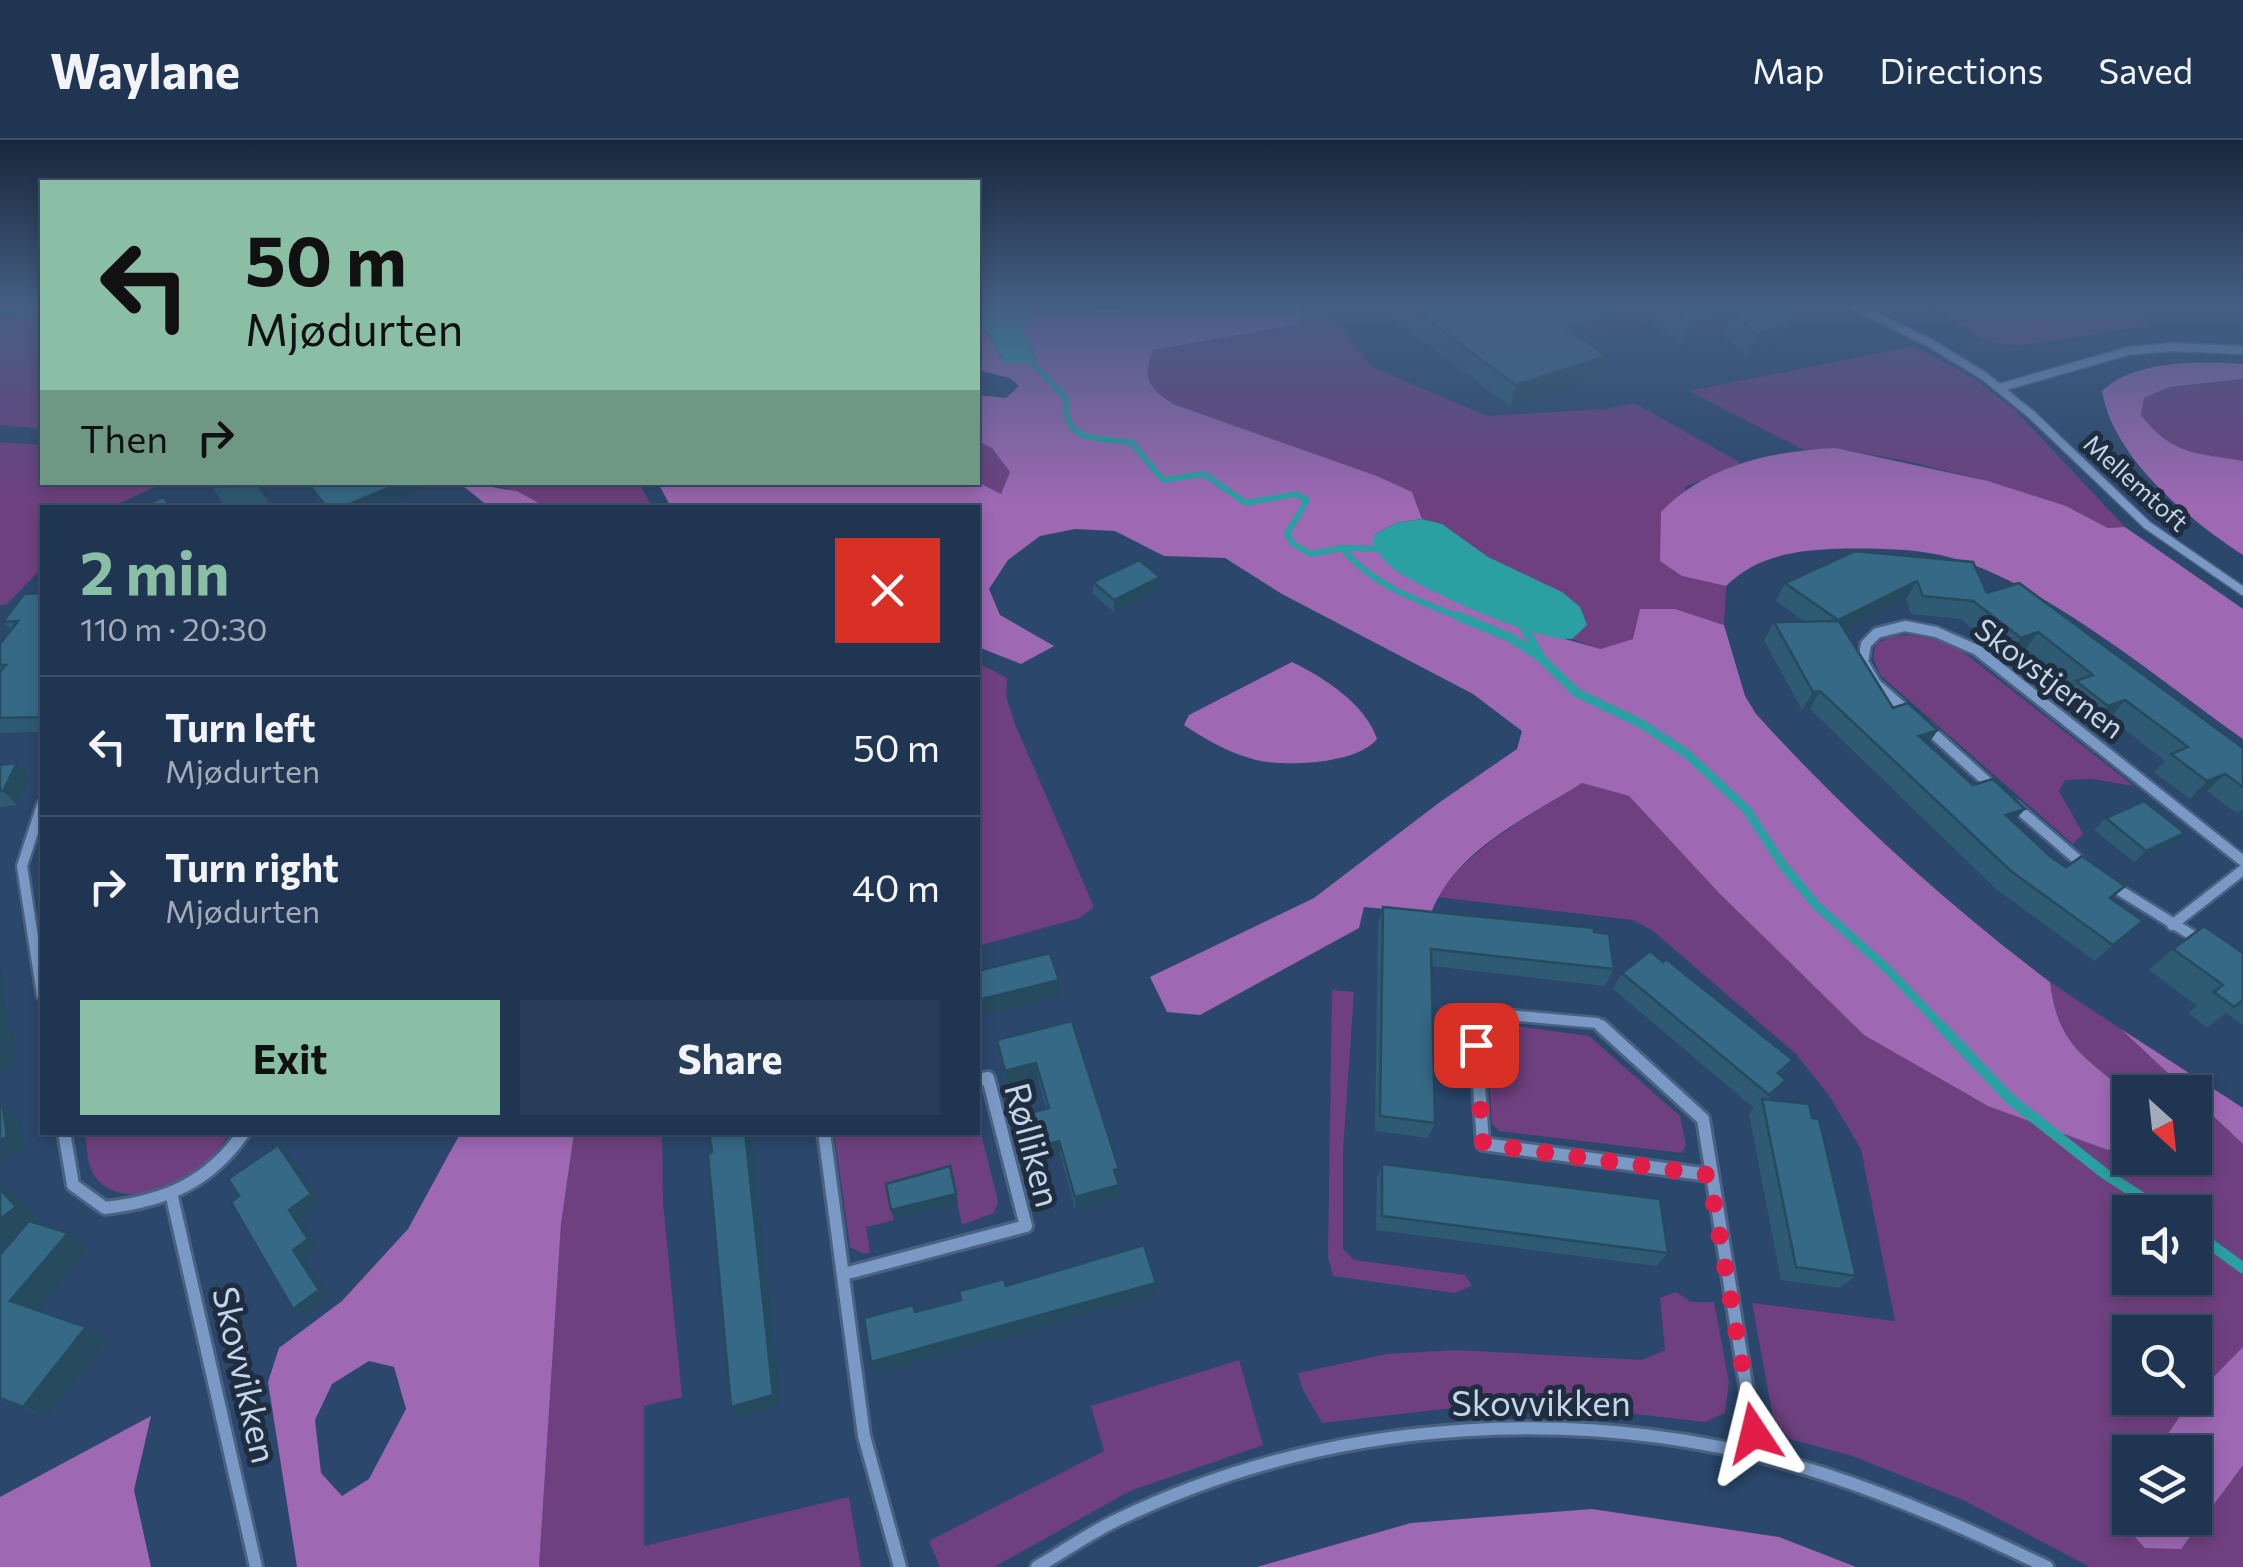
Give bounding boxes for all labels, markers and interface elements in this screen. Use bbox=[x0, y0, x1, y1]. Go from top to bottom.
text: Waylane bbox=[50, 40, 240, 99]
text: Map bbox=[1752, 48, 1824, 91]
text: Directions bbox=[1879, 48, 2044, 91]
text: Saved bbox=[2099, 48, 2193, 91]
text: 50 m bbox=[245, 215, 407, 300]
icon: left bbox=[80, 220, 210, 350]
text: Mjødurten bbox=[245, 300, 463, 355]
icon: right bbox=[188, 410, 243, 465]
text: Then bbox=[80, 414, 168, 461]
street label: Mellemtoft bbox=[2078, 428, 2195, 537]
text: 2 min bbox=[80, 534, 229, 607]
button: close bbox=[835, 538, 940, 643]
text: 110 m · 20:30 bbox=[80, 608, 267, 648]
street label: Skovstjernen bbox=[1969, 609, 2132, 745]
text: Turn left bbox=[165, 703, 316, 750]
icon: left bbox=[80, 719, 135, 774]
text: 50 m bbox=[853, 723, 940, 770]
text: Mjødurten bbox=[165, 750, 320, 790]
text: Turn right bbox=[165, 843, 339, 890]
icon: right bbox=[80, 859, 135, 914]
text: 40 m bbox=[852, 863, 940, 910]
text: Mjødurten bbox=[165, 890, 320, 930]
button: Exit bbox=[80, 1000, 500, 1115]
button: Share bbox=[520, 1000, 940, 1115]
pin bbox=[1434, 1003, 1519, 1088]
icon: arrive bbox=[1449, 1018, 1504, 1073]
north arrow bbox=[2112, 1075, 2212, 1175]
map controls bbox=[2112, 1075, 2212, 1535]
street label: Rølliken bbox=[997, 1078, 1072, 1211]
button: sound bbox=[2112, 1195, 2212, 1295]
street label: Skovvikken bbox=[205, 1282, 288, 1467]
button: search bbox=[2112, 1315, 2212, 1415]
street label: Skovvikken bbox=[1451, 1380, 1631, 1423]
position arrow bbox=[1702, 1381, 1806, 1485]
button: layers bbox=[2112, 1435, 2212, 1535]

